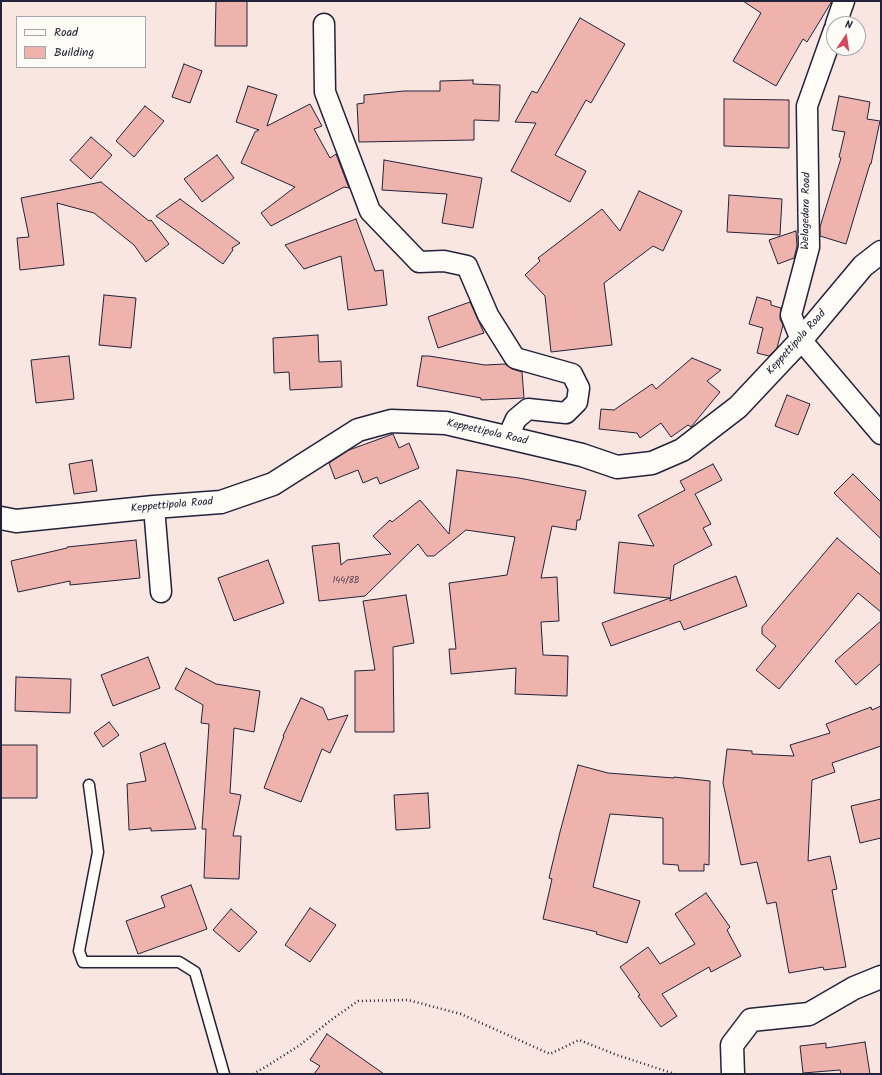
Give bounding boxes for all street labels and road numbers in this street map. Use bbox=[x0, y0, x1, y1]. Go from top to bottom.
street label: Welagedara Road bbox=[800, 172, 814, 250]
street label: Keppettipola Road bbox=[764, 308, 830, 378]
street label: Keppettipola Road bbox=[445, 417, 529, 449]
street label: Keppettipola Road bbox=[130, 496, 214, 516]

